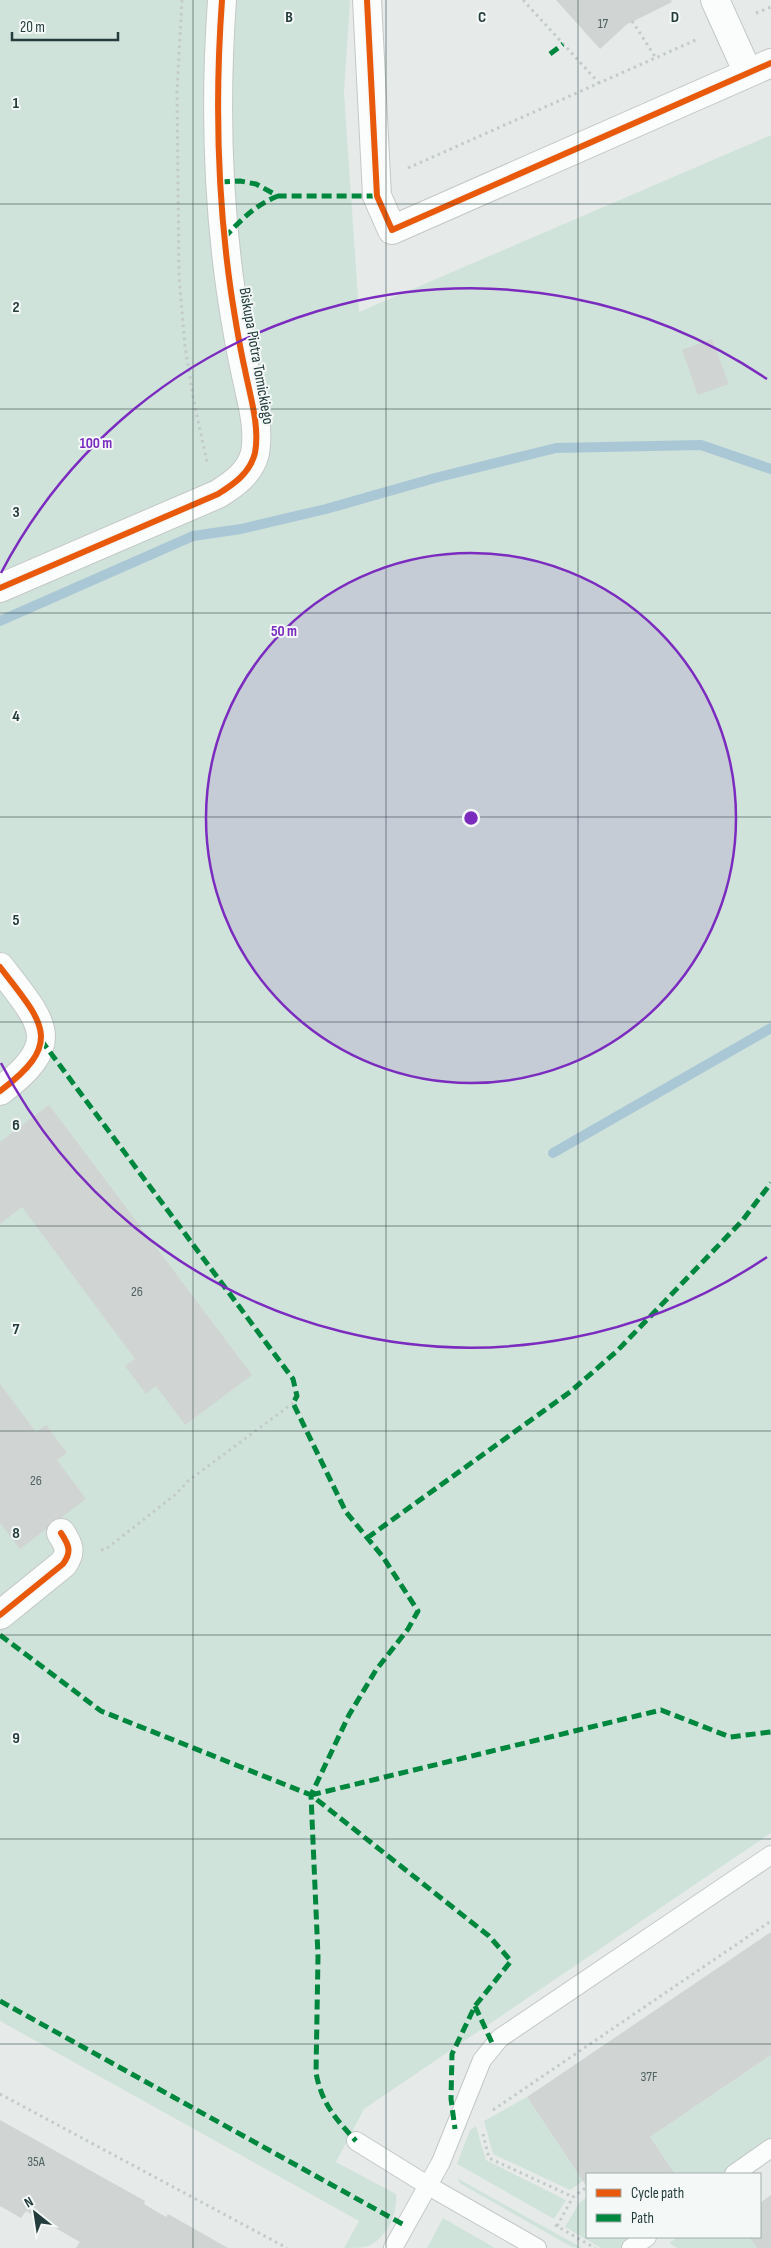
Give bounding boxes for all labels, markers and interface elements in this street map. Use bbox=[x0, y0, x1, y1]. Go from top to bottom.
text: B bbox=[285, 8, 293, 27]
text: C bbox=[478, 8, 486, 27]
text: D bbox=[671, 8, 679, 27]
scale bar bbox=[12, 10, 119, 42]
house number: 17 bbox=[598, 15, 609, 32]
text: 20 m bbox=[20, 18, 45, 37]
text: 1 bbox=[13, 94, 20, 113]
street label: Biskupa Piotra Tomickiego bbox=[235, 286, 277, 426]
text: 2 bbox=[12, 298, 20, 317]
text: 100 m bbox=[80, 434, 112, 453]
text: 3 bbox=[12, 503, 20, 522]
text: 50 m bbox=[271, 622, 297, 641]
text: 4 bbox=[12, 707, 20, 726]
centre of rings bbox=[462, 809, 480, 827]
text: 5 bbox=[12, 911, 20, 930]
text: 6 bbox=[12, 1116, 20, 1135]
house number: 26 bbox=[131, 1283, 143, 1300]
text: 7 bbox=[13, 1320, 20, 1339]
house number: 26 bbox=[30, 1472, 42, 1489]
text: 8 bbox=[12, 1524, 20, 1543]
text: 9 bbox=[12, 1729, 20, 1748]
house number: 37F bbox=[640, 2068, 658, 2085]
house number: 35A bbox=[27, 2153, 46, 2170]
legend bbox=[586, 2173, 761, 2238]
text: Cycle path bbox=[631, 2184, 684, 2203]
north arrow bbox=[10, 2188, 60, 2238]
text: N bbox=[21, 2193, 36, 2211]
text: Path bbox=[631, 2209, 654, 2228]

